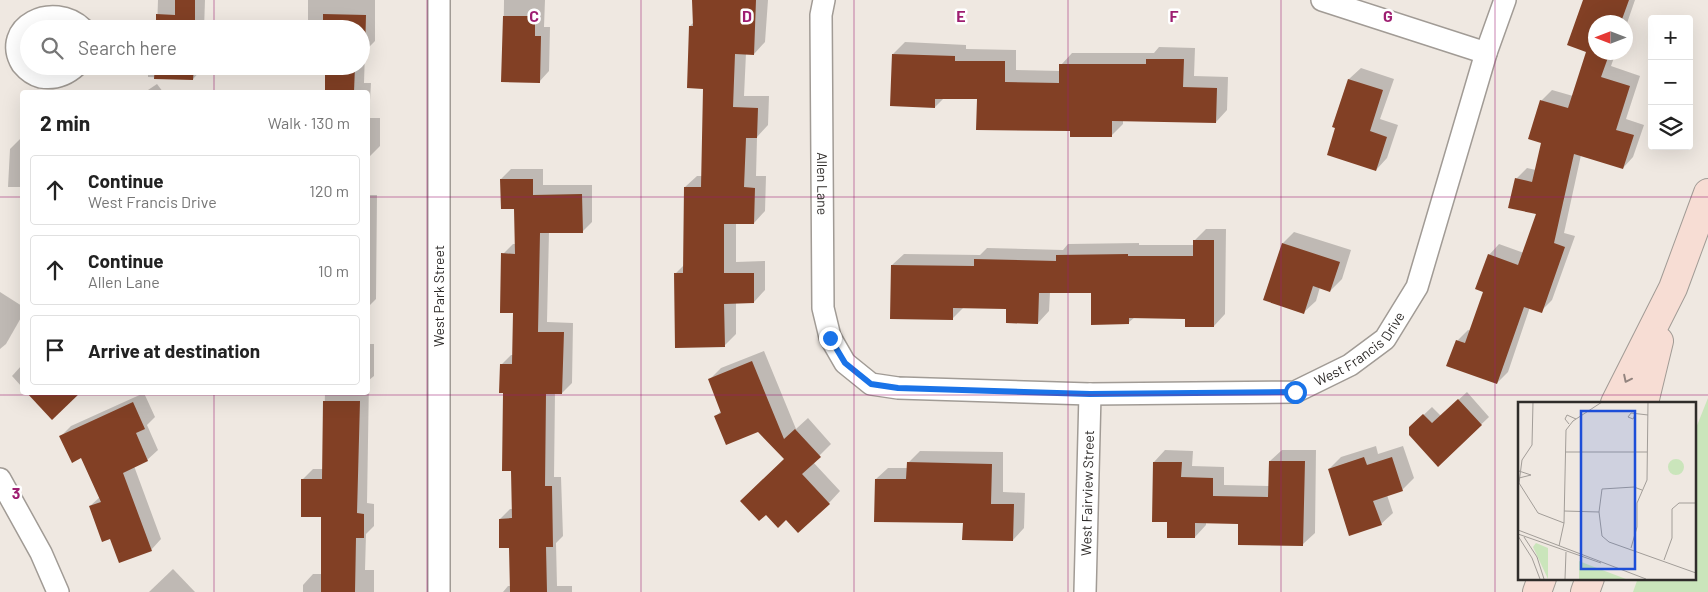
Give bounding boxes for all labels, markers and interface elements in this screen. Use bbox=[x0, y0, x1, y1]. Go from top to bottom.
text: C bbox=[529, 6, 539, 25]
text: D bbox=[742, 6, 752, 25]
text: E bbox=[956, 6, 966, 25]
text: F bbox=[1170, 6, 1179, 25]
text: G bbox=[1383, 6, 1393, 25]
north arrow bbox=[1588, 15, 1633, 60]
map controls bbox=[1648, 15, 1693, 150]
button: + bbox=[1648, 15, 1693, 60]
search box bbox=[20, 20, 370, 75]
icon: search bbox=[38, 34, 66, 62]
text: Search here bbox=[78, 36, 177, 59]
button: − bbox=[1648, 60, 1693, 105]
button: layers bbox=[1648, 105, 1693, 150]
text: 2 min bbox=[40, 110, 90, 135]
text: Walk · 130 m bbox=[268, 113, 350, 132]
street label: Allen Lane bbox=[814, 152, 831, 215]
text: Continue bbox=[88, 169, 164, 192]
icon: ahead bbox=[41, 176, 69, 204]
text: 120 m bbox=[309, 181, 349, 200]
text: West Francis Drive bbox=[88, 192, 217, 211]
street label: West Park Street bbox=[430, 245, 447, 347]
text: Continue bbox=[88, 249, 164, 272]
icon: ahead bbox=[41, 256, 69, 284]
text: 10 m bbox=[318, 261, 349, 280]
text: Allen Lane bbox=[88, 272, 160, 291]
street label: West Francis Drive bbox=[1311, 308, 1408, 389]
route end bbox=[819, 327, 842, 350]
icon: arrive bbox=[41, 336, 69, 364]
text: Arrive at destination bbox=[88, 339, 260, 362]
one-way arrow bbox=[1623, 374, 1634, 383]
route start bbox=[1284, 381, 1307, 404]
inset map bbox=[1518, 402, 1696, 580]
street label: West Fairview Street bbox=[1077, 430, 1097, 556]
text: 3 bbox=[12, 483, 20, 502]

